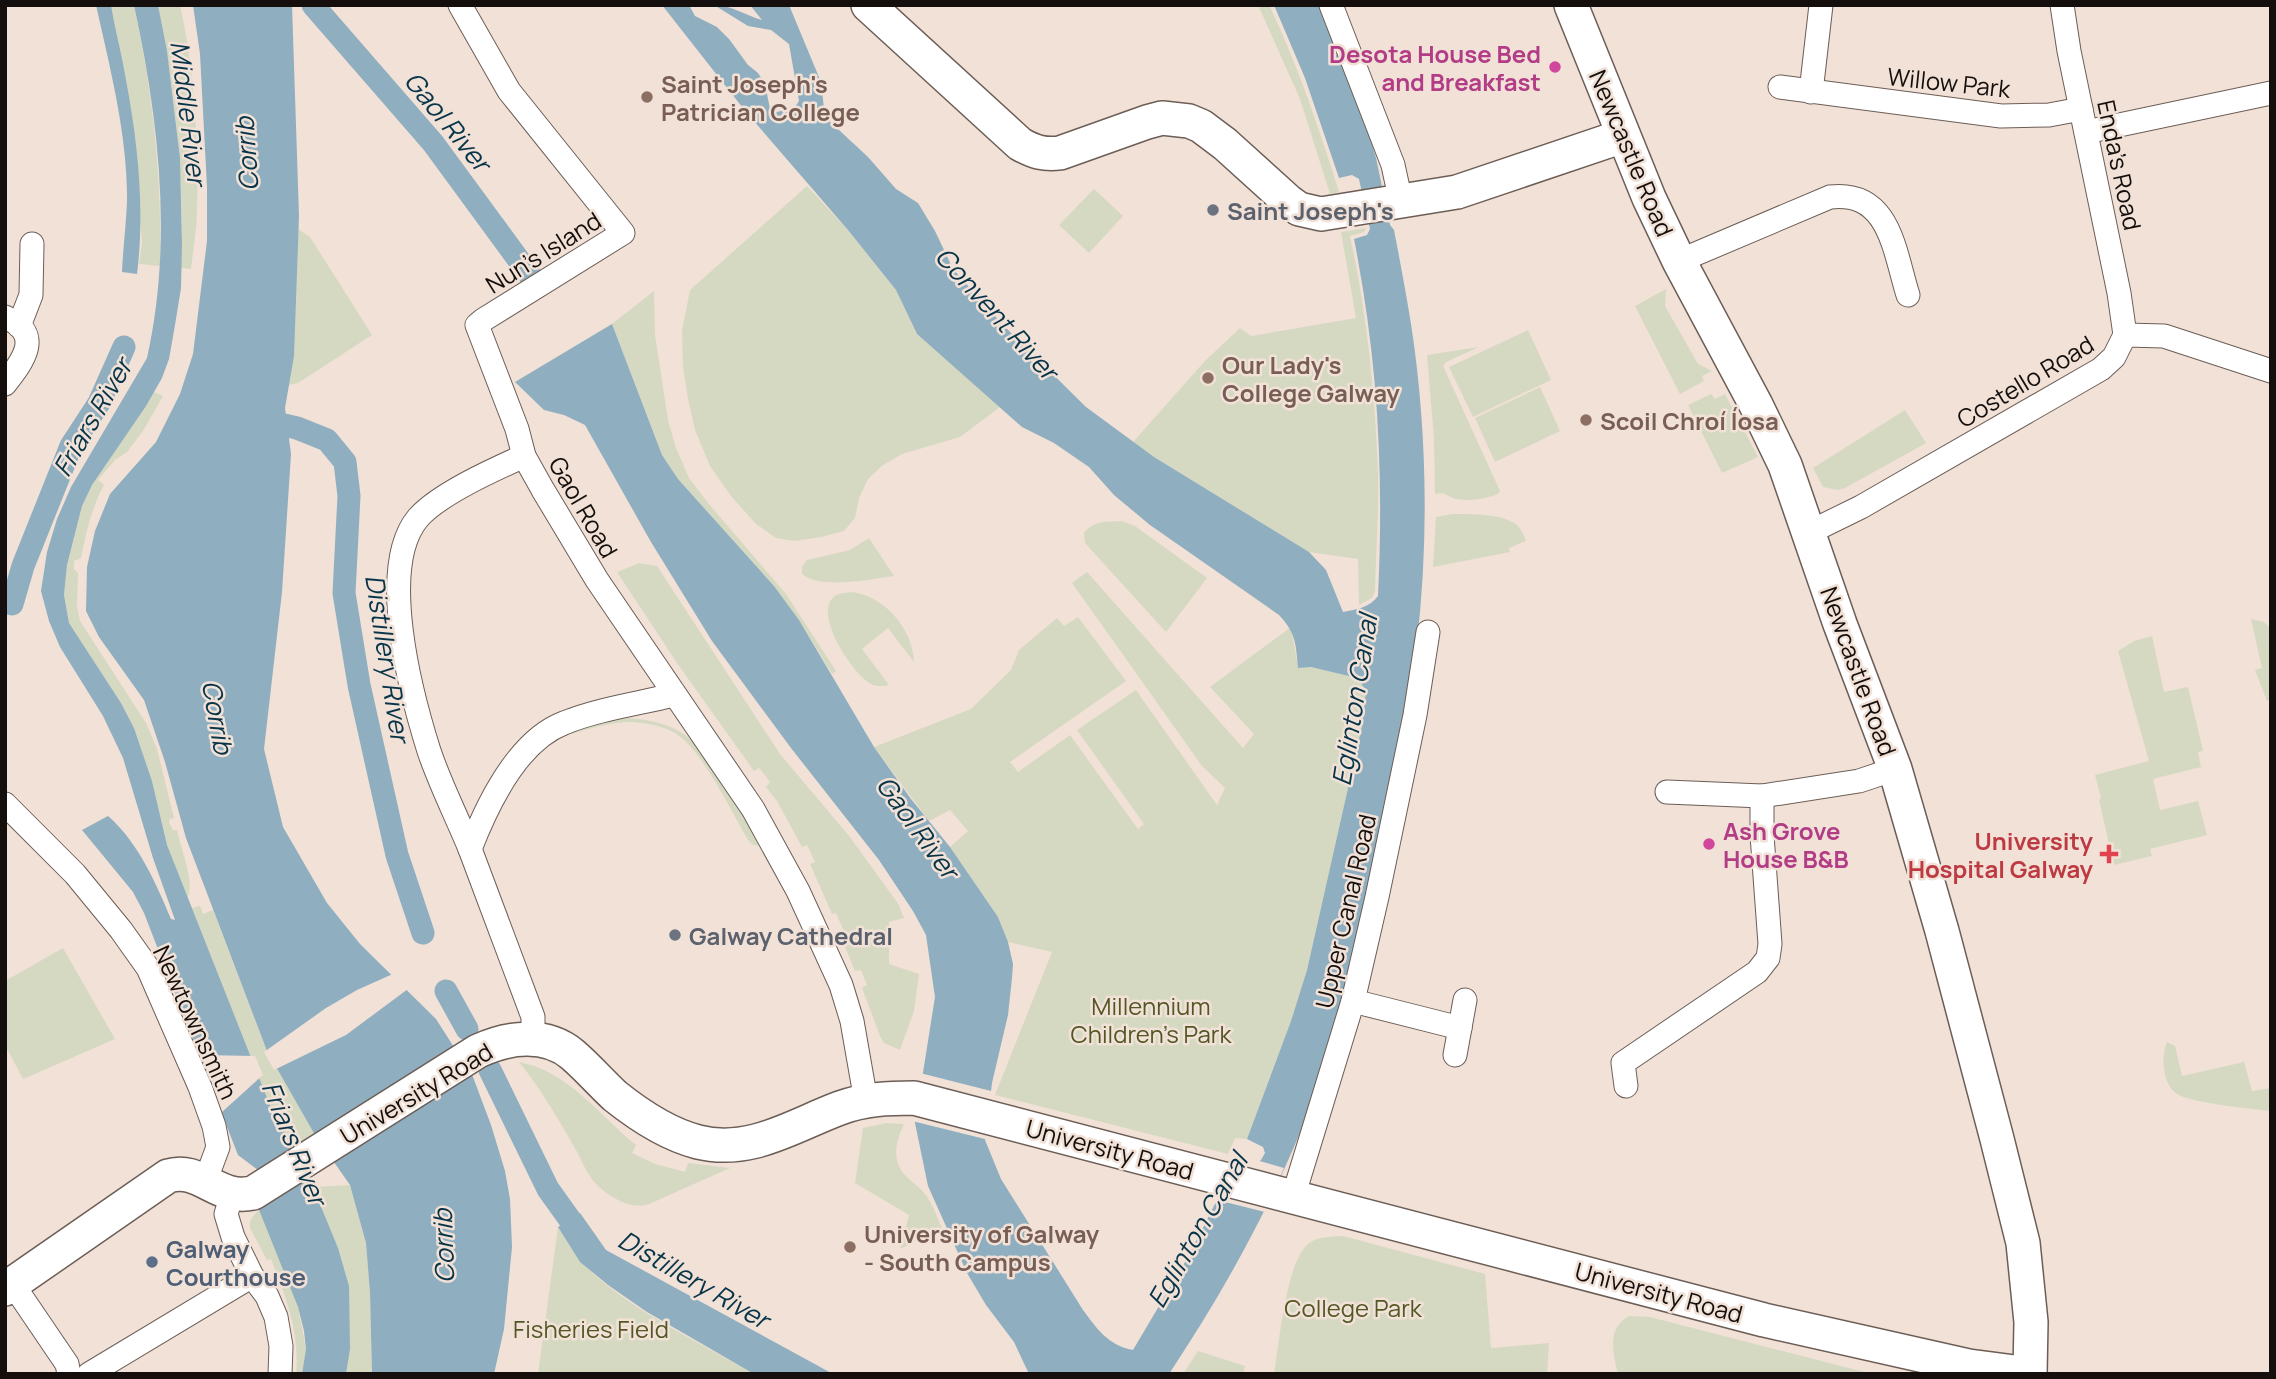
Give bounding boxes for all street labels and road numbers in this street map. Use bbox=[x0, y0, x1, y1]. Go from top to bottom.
street label: Willow Park bbox=[1886, 59, 2013, 105]
street label: Newcastle Road bbox=[1582, 65, 1682, 241]
street label: Enda's Road bbox=[2090, 97, 2150, 233]
street label: Nun's Island bbox=[479, 203, 607, 301]
street label: Costello Road bbox=[1950, 327, 2100, 435]
street label: Gaol Road bbox=[542, 450, 626, 564]
street label: Newcastle Road bbox=[1813, 582, 1905, 760]
street label: Upper Canal Road bbox=[1307, 811, 1383, 1011]
street label: Newtownsmith bbox=[146, 940, 246, 1104]
street label: University Road bbox=[334, 1034, 498, 1152]
street label: University Road bbox=[1022, 1111, 1198, 1187]
street label: University Road bbox=[1571, 1254, 1747, 1330]

